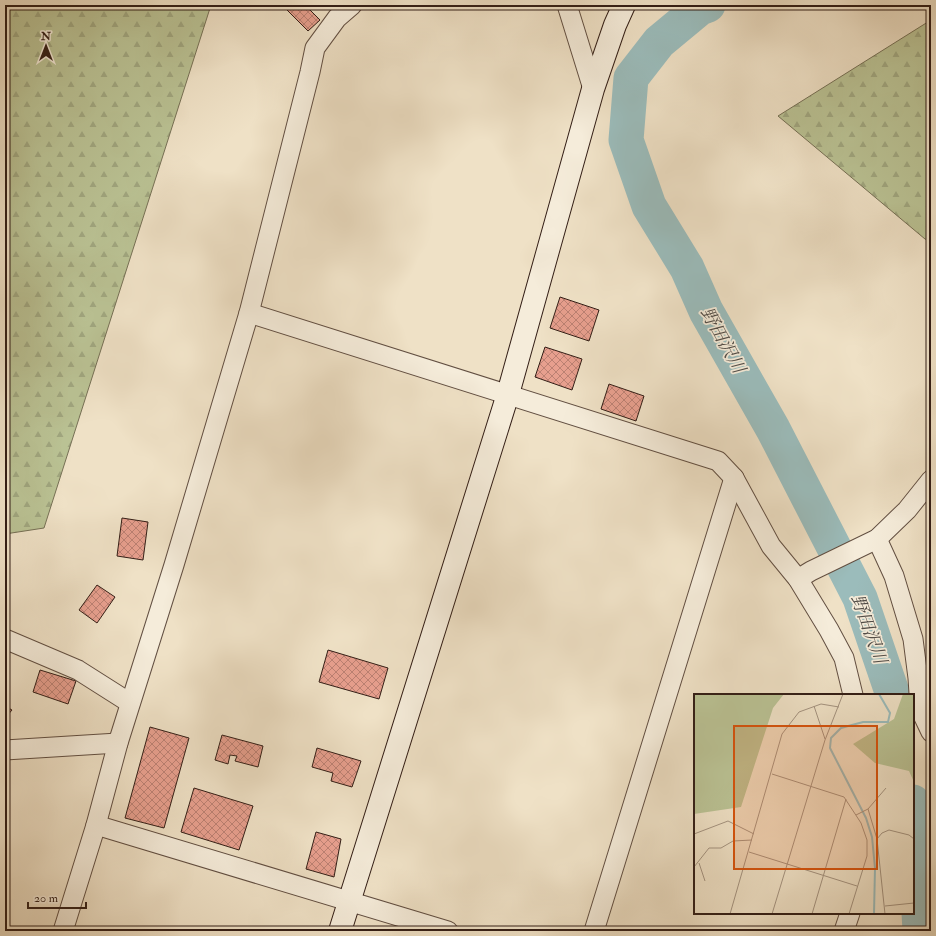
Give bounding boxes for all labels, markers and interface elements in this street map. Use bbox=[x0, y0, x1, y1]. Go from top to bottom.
north arrow bbox=[26, 26, 66, 66]
text: N bbox=[40, 30, 52, 43]
water label: 野田沢川 bbox=[695, 303, 751, 379]
water label: 野田沢川 bbox=[845, 591, 892, 669]
inset map bbox=[694, 694, 914, 914]
scale bar bbox=[28, 884, 86, 910]
text: 20 m bbox=[34, 891, 59, 906]

